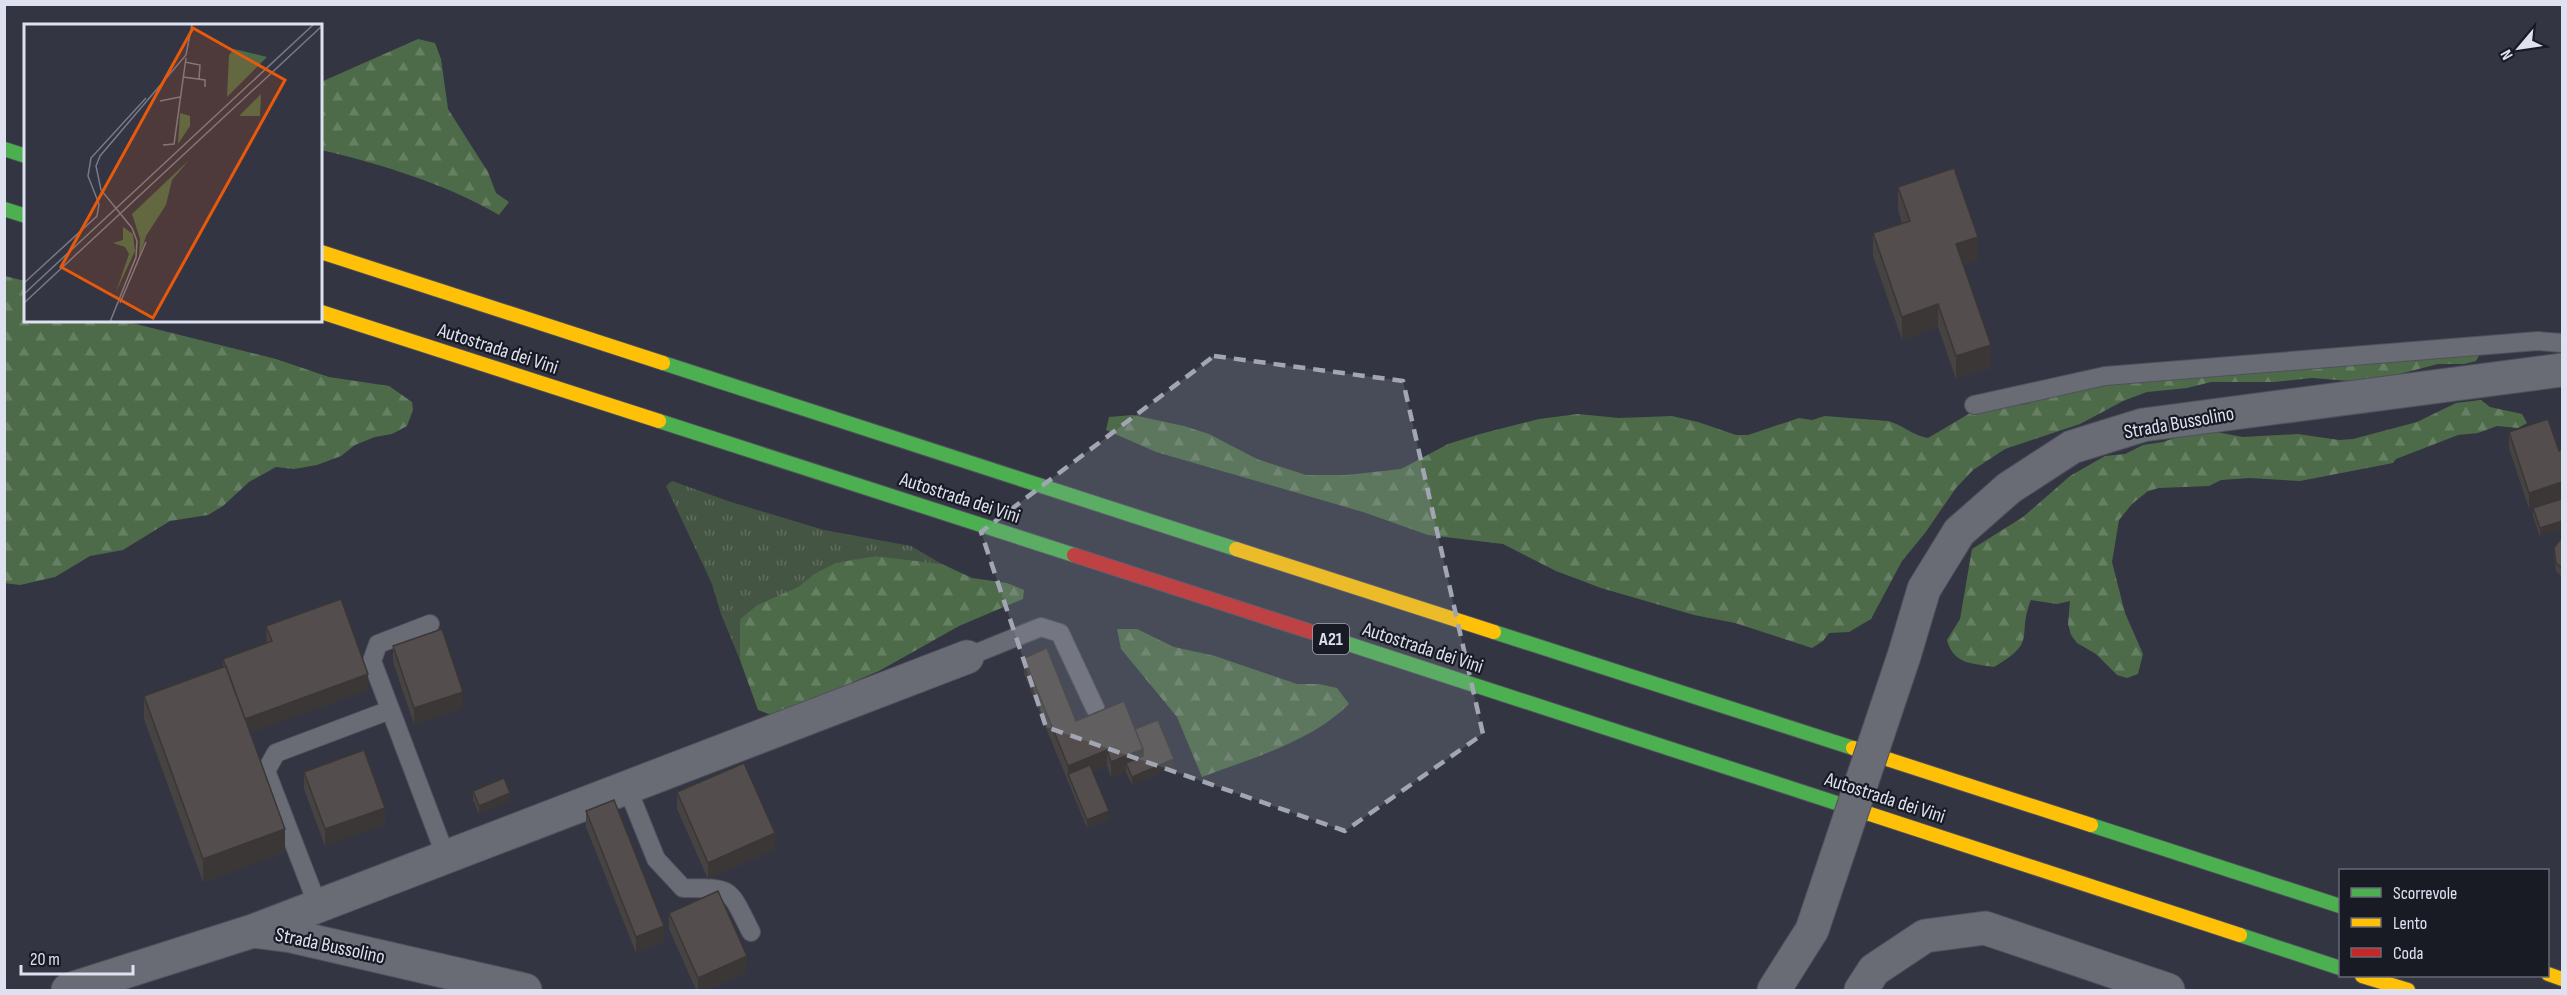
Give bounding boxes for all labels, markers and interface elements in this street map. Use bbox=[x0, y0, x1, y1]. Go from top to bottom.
north arrow bbox=[2489, 18, 2549, 78]
inset map bbox=[24, 24, 322, 322]
text: N bbox=[2497, 46, 2518, 63]
street label: Autostrada dei Vini bbox=[434, 318, 561, 380]
street label: Strada Bussolino bbox=[2122, 402, 2236, 444]
street label: Autostrada dei Vini bbox=[896, 467, 1023, 529]
street label: Autostrada dei Vini bbox=[1359, 617, 1486, 679]
road number: A21 bbox=[1313, 624, 1349, 654]
street label: Autostrada dei Vini bbox=[1821, 767, 1948, 829]
legend bbox=[2339, 869, 2549, 977]
text: Scorrevole bbox=[2393, 883, 2457, 904]
text: Lento bbox=[2393, 913, 2427, 934]
street label: Strada Bussolino bbox=[273, 923, 387, 969]
scale bar bbox=[21, 938, 134, 976]
text: Coda bbox=[2393, 943, 2424, 964]
text: 20 m bbox=[30, 949, 60, 970]

